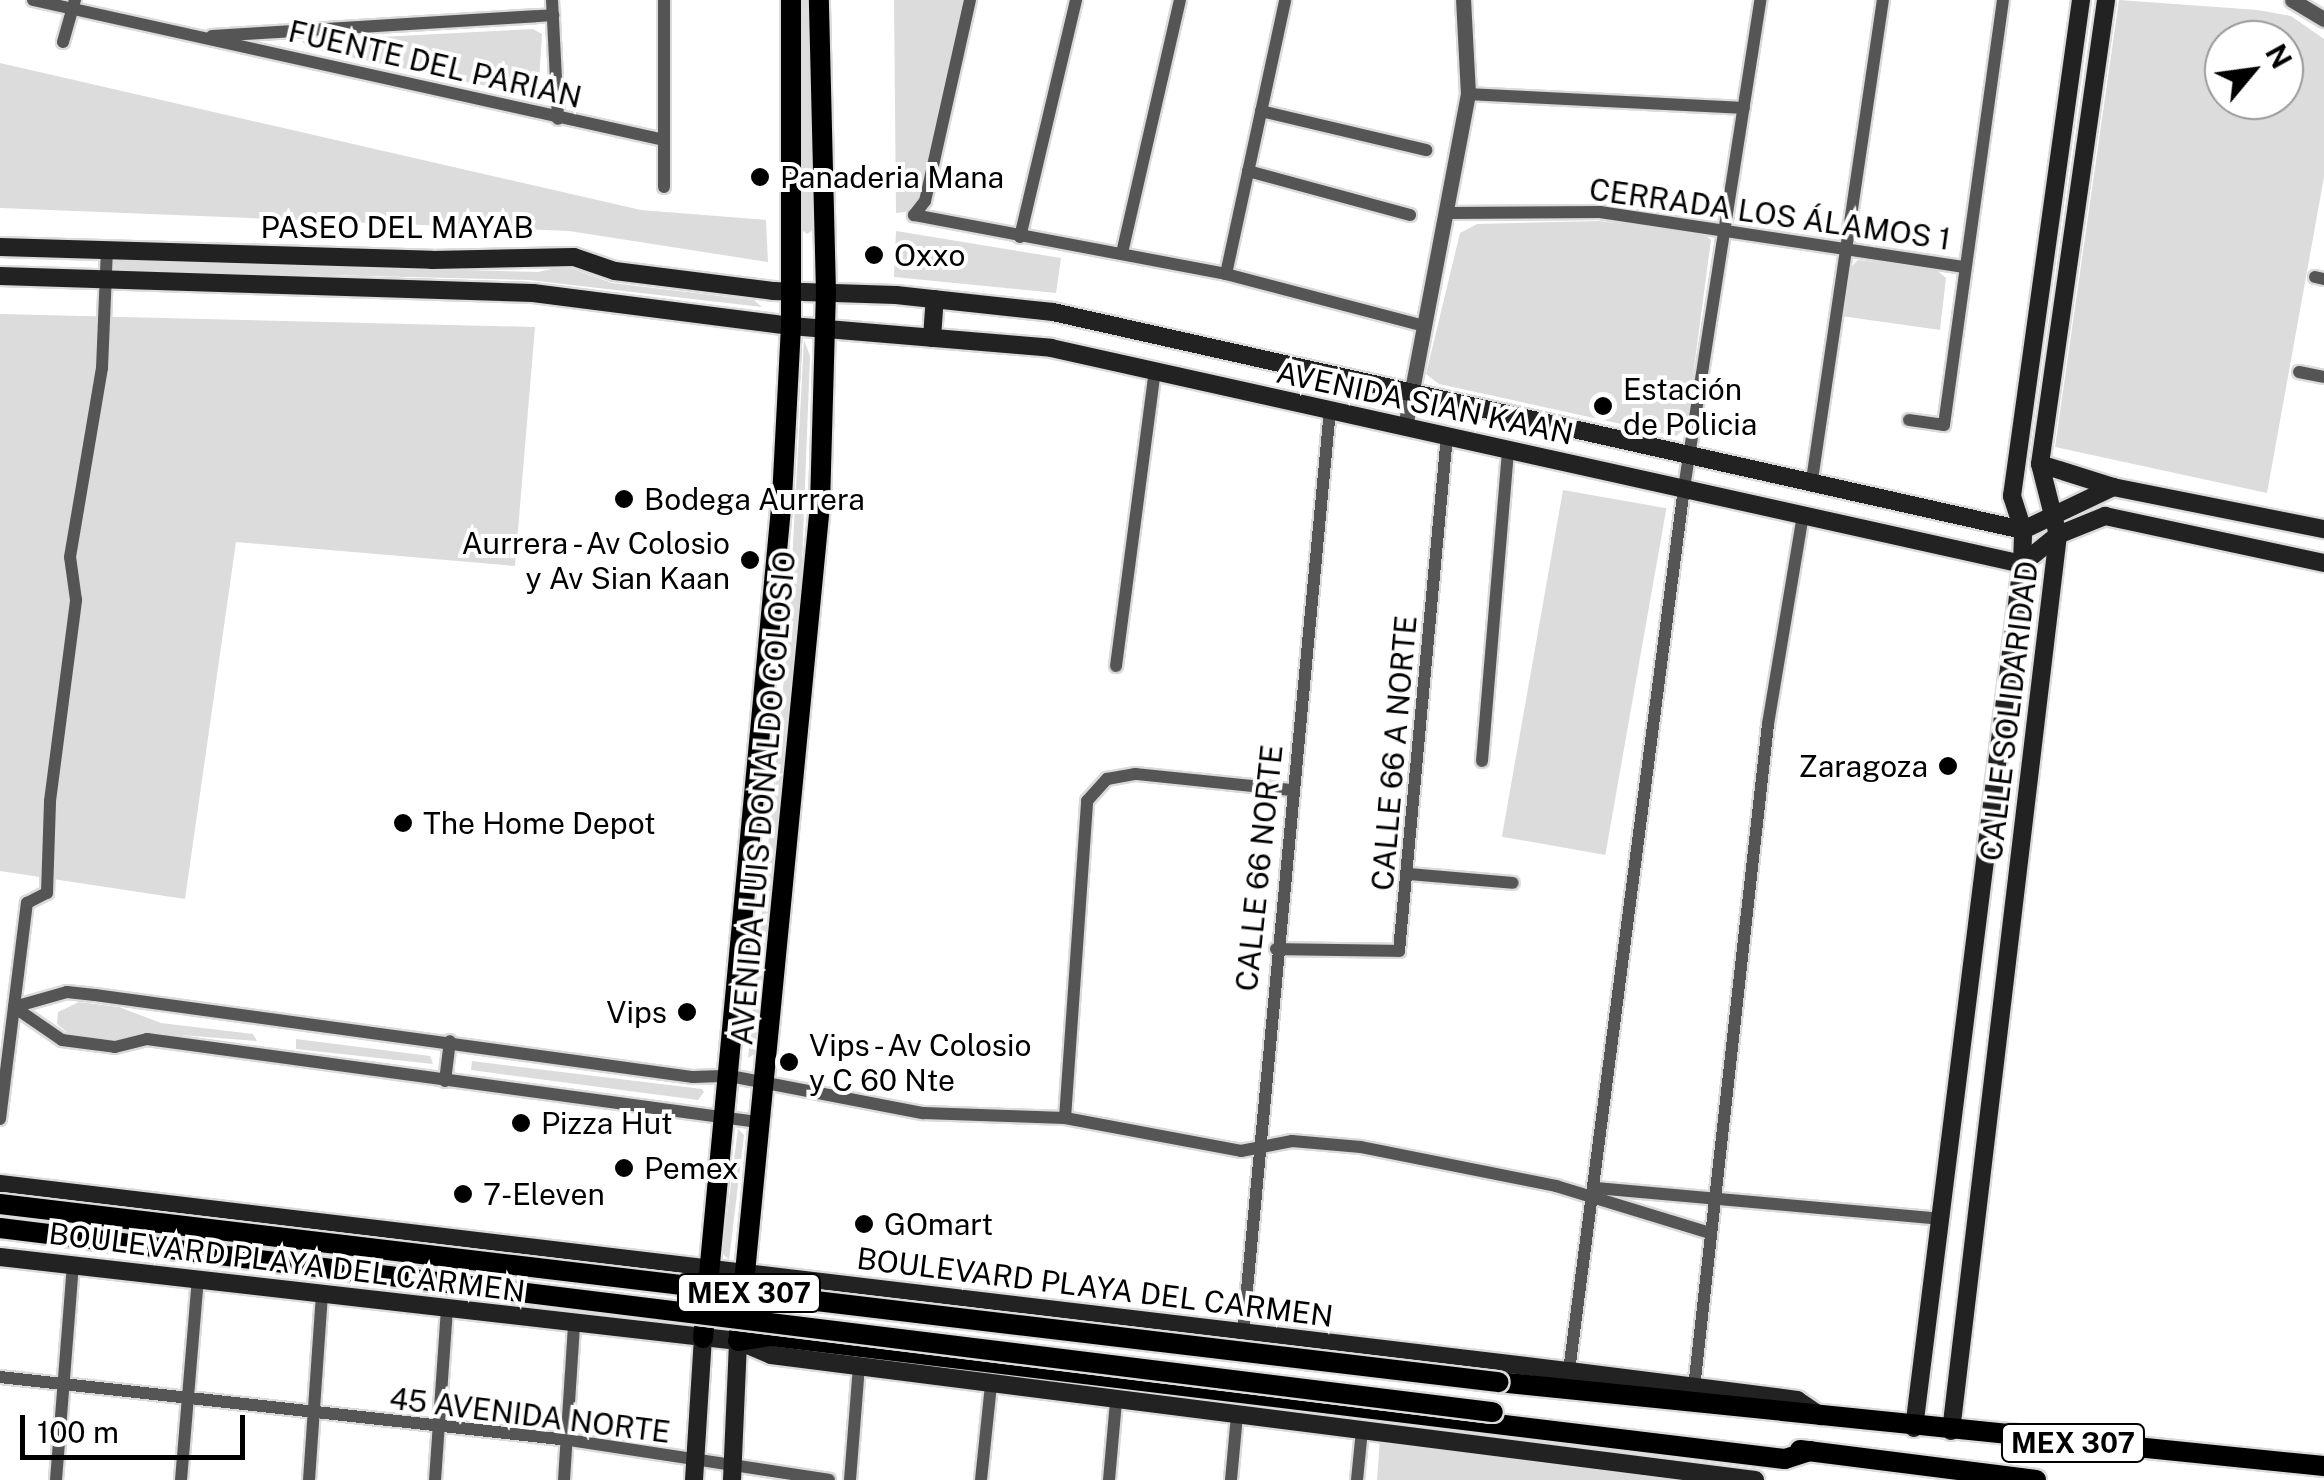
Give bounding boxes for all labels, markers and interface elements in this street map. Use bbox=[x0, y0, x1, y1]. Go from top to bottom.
street label: FUENTE DEL PARIAN bbox=[285, 13, 585, 115]
north arrow bbox=[2204, 20, 2304, 120]
text: N bbox=[2259, 39, 2299, 74]
place label: Panaderia Mana bbox=[780, 159, 1004, 195]
marker: Panaderia Mana bbox=[749, 166, 771, 188]
street label: CERRADA LOS ÁLAMOS 1 bbox=[1587, 171, 1953, 257]
street label: PASEO DEL MAYAB bbox=[260, 209, 534, 245]
place label: Oxxo bbox=[894, 237, 965, 273]
marker: Oxxo bbox=[863, 244, 885, 266]
street label: AVENIDA SIAN KAAN bbox=[1273, 354, 1577, 452]
place label: Estación de Policia bbox=[1623, 371, 1757, 442]
marker: Estación de Policia bbox=[1592, 395, 1614, 417]
place label: Bodega Aurrera bbox=[644, 481, 865, 517]
marker: Bodega Aurrera bbox=[613, 488, 635, 510]
place label: Aurrera - Av Colosio y Av Sian Kaan bbox=[453, 525, 730, 596]
street label: AVENIDA LUIS DONALDO COLOSIO bbox=[723, 549, 803, 1047]
marker: Aurrera - Av Colosio y Av Sian Kaan bbox=[739, 549, 761, 571]
street label: CALLE SOLIDARIDAD bbox=[1973, 559, 2045, 863]
street label: CALLE 66 A NORTE bbox=[1364, 614, 1424, 892]
street label: CALLE 66 NORTE bbox=[1228, 743, 1290, 993]
place label: Zaragoza bbox=[1798, 748, 1928, 784]
marker: Zaragoza bbox=[1937, 755, 1959, 777]
place label: The Home Depot bbox=[423, 805, 656, 841]
marker: The Home Depot bbox=[392, 812, 414, 834]
place label: Vips bbox=[606, 994, 667, 1030]
marker: Vips bbox=[676, 1001, 698, 1023]
place label: Vips - Av Colosio y C 60 Nte bbox=[809, 1027, 1040, 1098]
marker: Vips - Av Colosio y C 60 Nte bbox=[778, 1051, 800, 1073]
place label: Pizza Hut bbox=[541, 1105, 673, 1141]
marker: Pizza Hut bbox=[510, 1112, 532, 1134]
place label: Pemex bbox=[644, 1150, 739, 1186]
marker: Pemex bbox=[613, 1157, 635, 1179]
place label: 7-Eleven bbox=[483, 1176, 605, 1212]
marker: 7-Eleven bbox=[452, 1183, 474, 1205]
place label: GOmart bbox=[884, 1206, 993, 1242]
marker: GOmart bbox=[853, 1213, 875, 1235]
street label: BOULEVARD PLAYA DEL CARMEN bbox=[47, 1215, 527, 1309]
street label: BOULEVARD PLAYA DEL CARMEN bbox=[855, 1240, 1335, 1334]
road number: MEX 307 bbox=[676, 1270, 822, 1316]
street label: 45 AVENIDA NORTE bbox=[388, 1380, 672, 1450]
scale bar bbox=[25, 1395, 250, 1457]
text: 100 m bbox=[37, 1414, 119, 1450]
road number: MEX 307 bbox=[2000, 1420, 2146, 1466]

